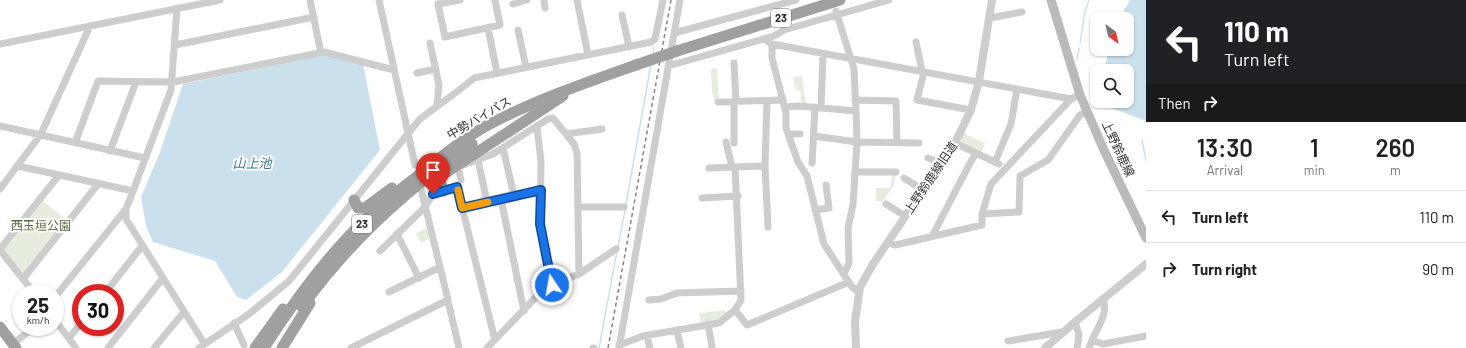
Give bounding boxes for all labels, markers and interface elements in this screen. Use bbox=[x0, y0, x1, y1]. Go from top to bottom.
road number: 23 bbox=[771, 9, 791, 27]
north arrow bbox=[1090, 12, 1134, 56]
map controls bbox=[1090, 12, 1134, 108]
text: 110 m bbox=[1224, 14, 1289, 48]
icon: left bbox=[1158, 16, 1210, 68]
text: Turn left bbox=[1224, 48, 1290, 70]
button: search bbox=[1090, 64, 1134, 108]
icon: right bbox=[1199, 92, 1221, 114]
street label: 中勢バイパス bbox=[444, 93, 513, 141]
text: Then bbox=[1158, 94, 1191, 112]
street label: 上野鈴鹿線 bbox=[1100, 118, 1138, 179]
text: 13:30 bbox=[1197, 133, 1253, 162]
text: 1 bbox=[1310, 133, 1319, 162]
text: 260 bbox=[1376, 133, 1415, 162]
street label: 上野鈴鹿線旧道 bbox=[901, 139, 959, 216]
pin bbox=[416, 153, 450, 194]
water label: 山上池 bbox=[232, 155, 273, 171]
icon: arrive bbox=[422, 159, 444, 181]
text: Arrival bbox=[1207, 162, 1243, 178]
text: min bbox=[1304, 162, 1325, 178]
text: m bbox=[1390, 162, 1401, 178]
icon: left bbox=[1158, 206, 1180, 228]
text: Turn left bbox=[1192, 208, 1248, 226]
text: 110 m bbox=[1420, 208, 1454, 226]
road number: 23 bbox=[352, 215, 372, 233]
park label: 西玉垣公園 bbox=[11, 218, 71, 232]
icon: right bbox=[1158, 258, 1180, 280]
text: Turn right bbox=[1192, 260, 1257, 278]
text: 90 m bbox=[1422, 260, 1454, 278]
position arrow bbox=[531, 264, 573, 306]
speed limit sign: 30 bbox=[72, 284, 124, 336]
text: 25 bbox=[27, 293, 49, 317]
text: km/h bbox=[27, 314, 49, 326]

